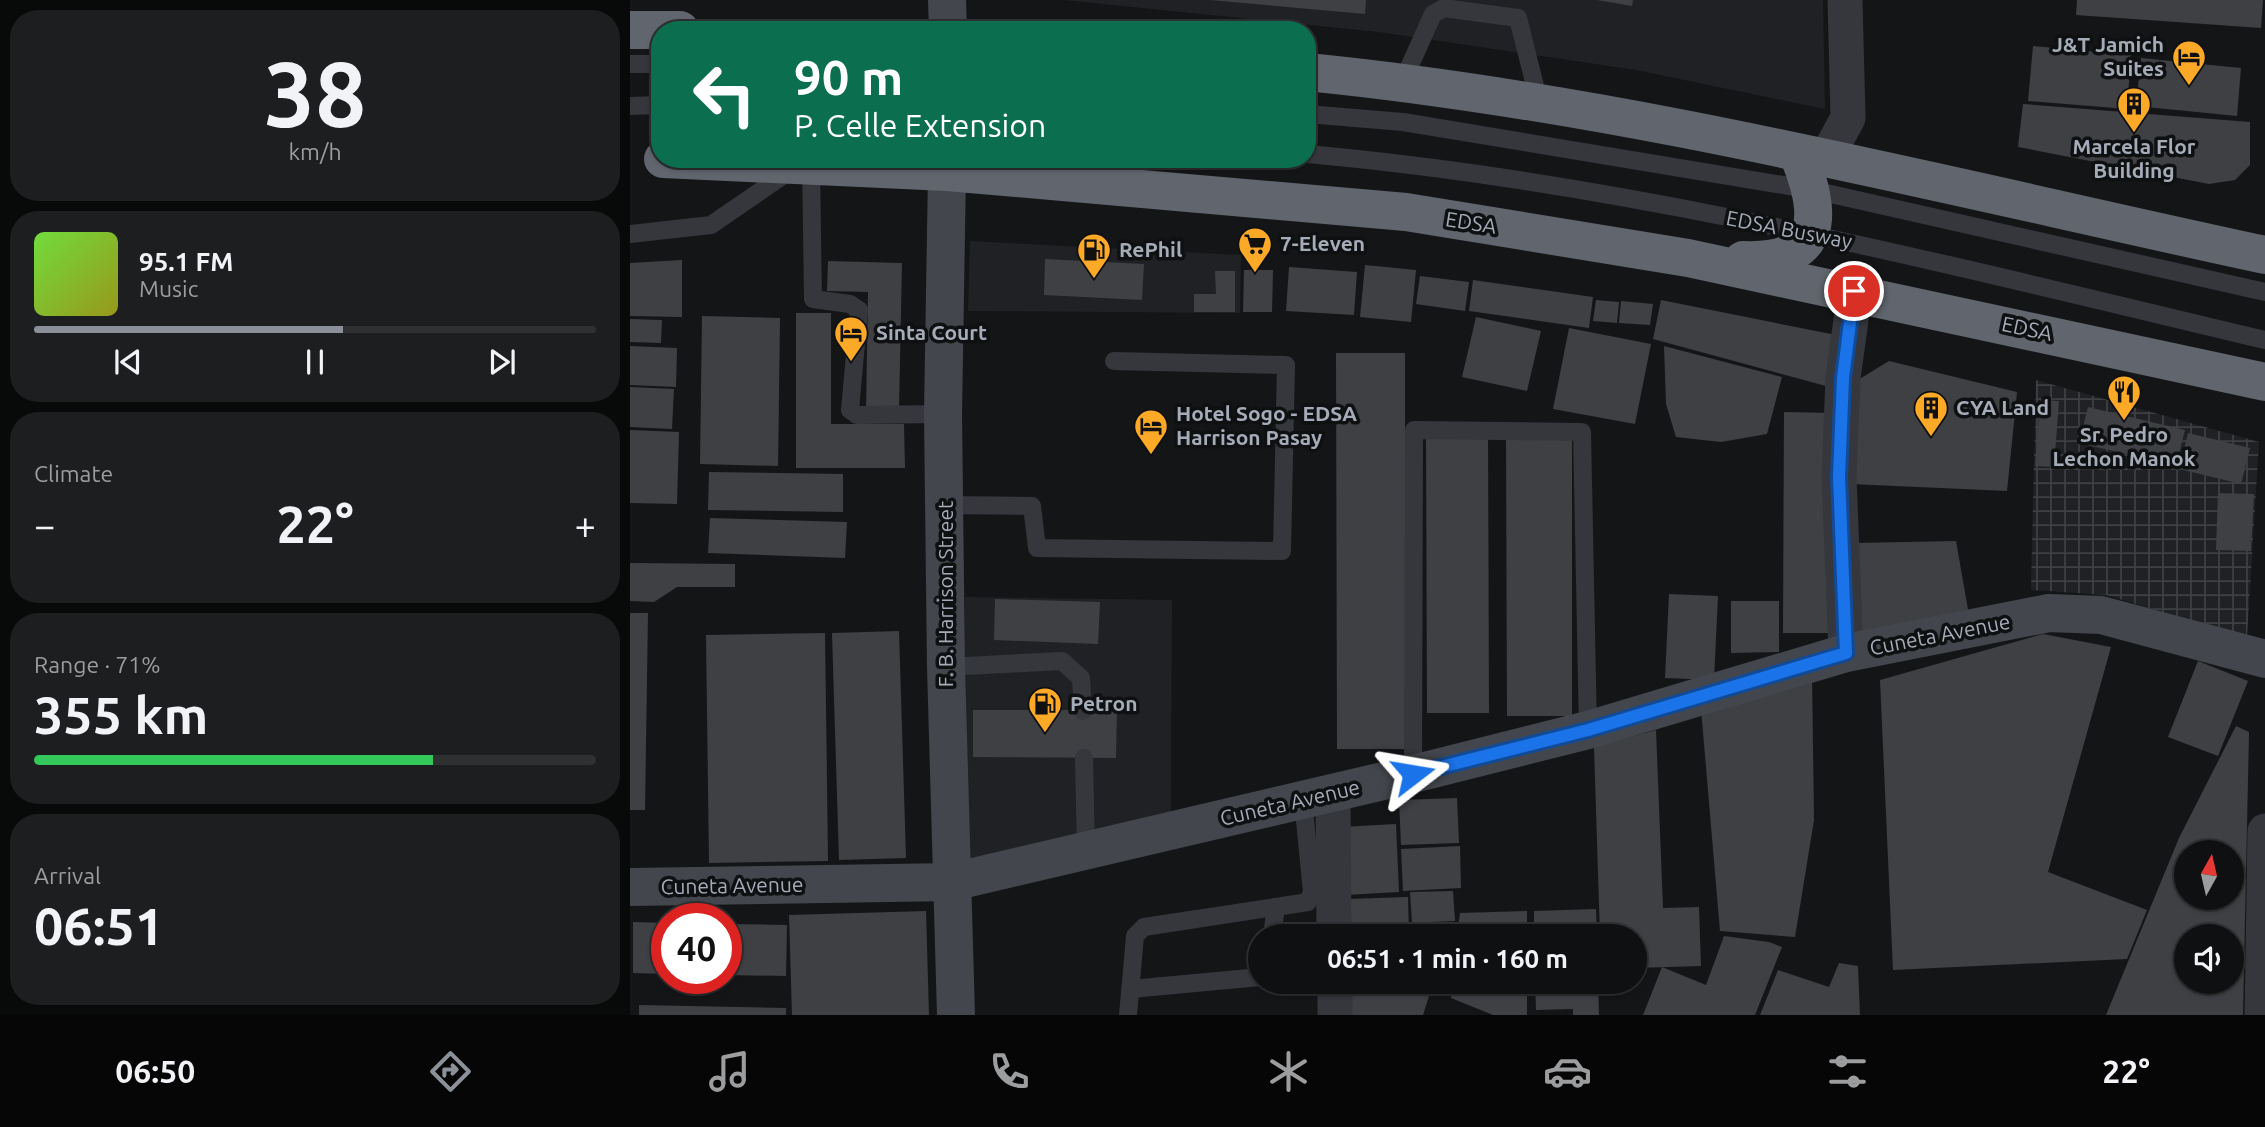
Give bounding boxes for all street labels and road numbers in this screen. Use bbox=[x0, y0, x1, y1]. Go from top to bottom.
street label: EDSA Busway bbox=[1724, 205, 1854, 253]
street label: EDSA bbox=[1444, 206, 1499, 238]
street label: EDSA bbox=[2000, 311, 2055, 345]
street label: F. B. Harrison Street bbox=[933, 501, 957, 687]
street label: Cuneta Avenue bbox=[1867, 609, 2012, 659]
street label: Cuneta Avenue bbox=[1217, 774, 1362, 830]
street label: Cuneta Avenue bbox=[660, 872, 804, 898]

